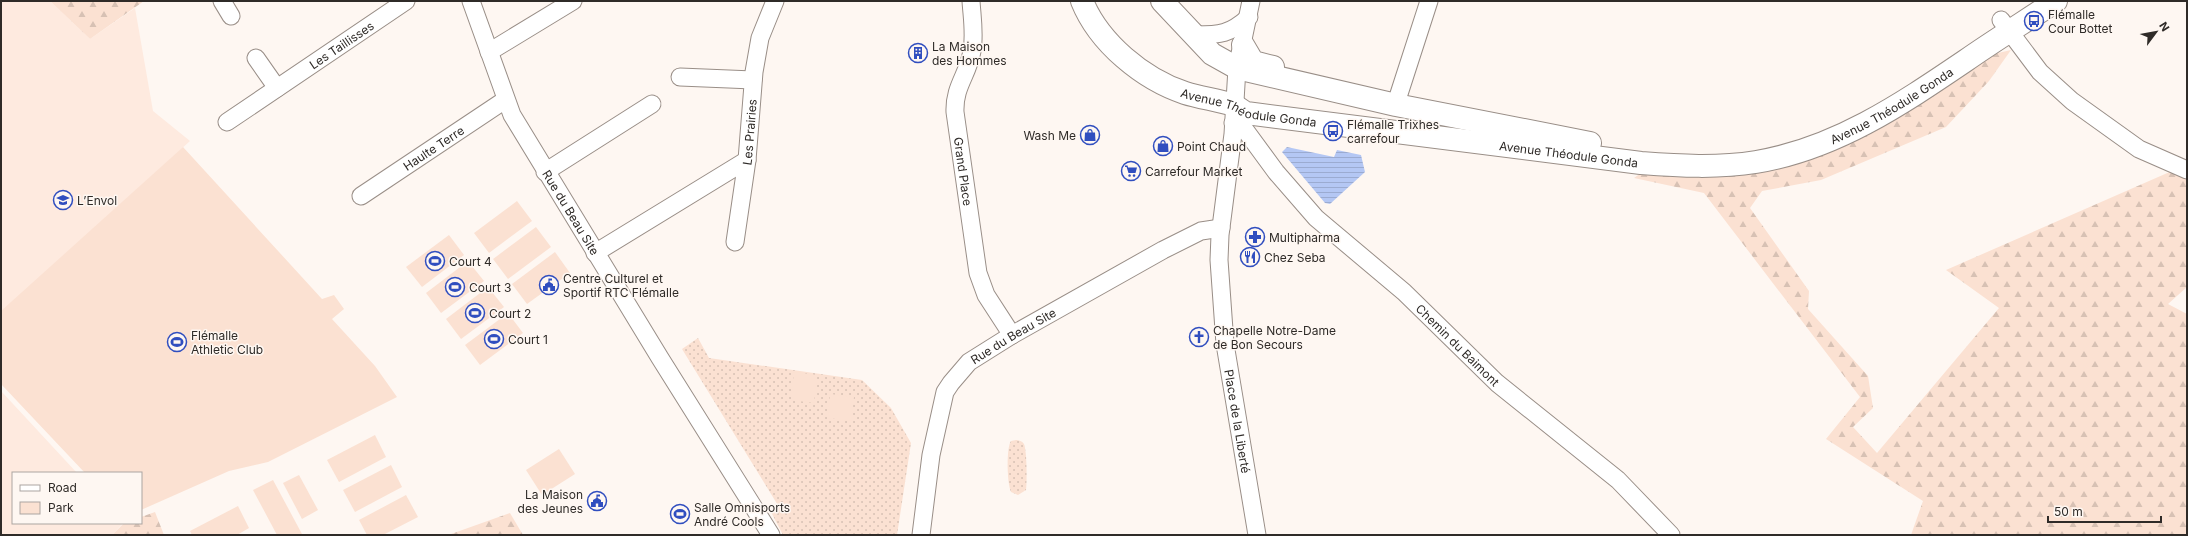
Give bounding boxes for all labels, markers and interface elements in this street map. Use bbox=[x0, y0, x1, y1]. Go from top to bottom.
place label: Flémalle Cour Bottet bbox=[2048, 7, 2112, 36]
bus stop icon: Flémalle Cour Bottet bbox=[2023, 10, 2045, 32]
north arrow bbox=[2136, 12, 2176, 52]
street label: Les Taillisses bbox=[306, 18, 377, 72]
text: N bbox=[2156, 19, 2173, 34]
place label: La Maison des Hommes bbox=[932, 39, 1007, 68]
building icon: La Maison des Hommes bbox=[907, 42, 929, 64]
street label: Avenue Théodule Gonda bbox=[1828, 64, 1956, 147]
street label: Avenue Théodule Gonda bbox=[1179, 85, 1318, 129]
street label: Les Prairies bbox=[739, 98, 759, 166]
place label: Flémalle Trixhes carrefour bbox=[1347, 117, 1439, 146]
bus stop icon: Flémalle Trixhes carrefour bbox=[1322, 120, 1344, 142]
street label: Haulte Terre bbox=[400, 122, 467, 173]
shop icon: Wash Me bbox=[1079, 124, 1101, 146]
place label: Wash Me bbox=[1023, 128, 1076, 143]
shop icon: Point Chaud bbox=[1152, 135, 1174, 157]
street label: Grand Place bbox=[951, 136, 976, 207]
street label: Avenue Théodule Gonda bbox=[1498, 138, 1639, 170]
place label: Point Chaud bbox=[1177, 139, 1246, 154]
supermarket icon: Carrefour Market bbox=[1120, 160, 1142, 182]
place label: Carrefour Market bbox=[1145, 164, 1242, 179]
street label: Rue du Beau Site bbox=[540, 167, 603, 257]
school or university icon: L’Envol bbox=[52, 189, 74, 211]
place label: L’Envol bbox=[77, 193, 117, 208]
pharmacy icon: Multipharma bbox=[1244, 226, 1266, 248]
place label: Multipharma bbox=[1269, 230, 1340, 245]
restaurant icon: Chez Seba bbox=[1239, 246, 1261, 268]
sports icon: Court 4 bbox=[424, 250, 446, 272]
place label: Chez Seba bbox=[1264, 250, 1326, 265]
place label: Court 4 bbox=[449, 254, 492, 269]
place label: Centre Culturel et Sportif RTC Flémalle bbox=[563, 271, 679, 300]
public building icon: Centre Culturel et Sportif RTC Flémalle bbox=[538, 274, 560, 296]
sports icon: Court 3 bbox=[444, 276, 466, 298]
place label: Court 3 bbox=[469, 280, 511, 295]
street label: Chemin du Baimont bbox=[1413, 301, 1503, 389]
sports icon: Court 2 bbox=[464, 302, 486, 324]
street label: Rue du Beau Site bbox=[968, 304, 1058, 367]
place label: Court 2 bbox=[489, 306, 531, 321]
place label: Chapelle Notre-Dame de Bon Secours bbox=[1213, 323, 1336, 352]
church icon: Chapelle Notre-Dame de Bon Secours bbox=[1188, 326, 1210, 348]
place label: Flémalle Athletic Club bbox=[191, 328, 263, 357]
sports icon: Court 1 bbox=[483, 328, 505, 350]
sports icon: Flémalle Athletic Club bbox=[166, 331, 188, 353]
place label: Court 1 bbox=[508, 332, 548, 347]
street label: Place de la Liberté bbox=[1222, 368, 1254, 474]
legend bbox=[12, 472, 142, 524]
text: Road bbox=[48, 480, 77, 495]
place label: La Maison des Jeunes bbox=[518, 487, 583, 516]
public building icon: La Maison des Jeunes bbox=[586, 490, 608, 512]
scale bar bbox=[2048, 498, 2161, 524]
text: Park bbox=[48, 500, 74, 515]
place label: Salle Omnisports André Cools bbox=[694, 500, 790, 529]
sports icon: Salle Omnisports André Cools bbox=[669, 503, 691, 525]
text: 50 m bbox=[2054, 504, 2083, 519]

